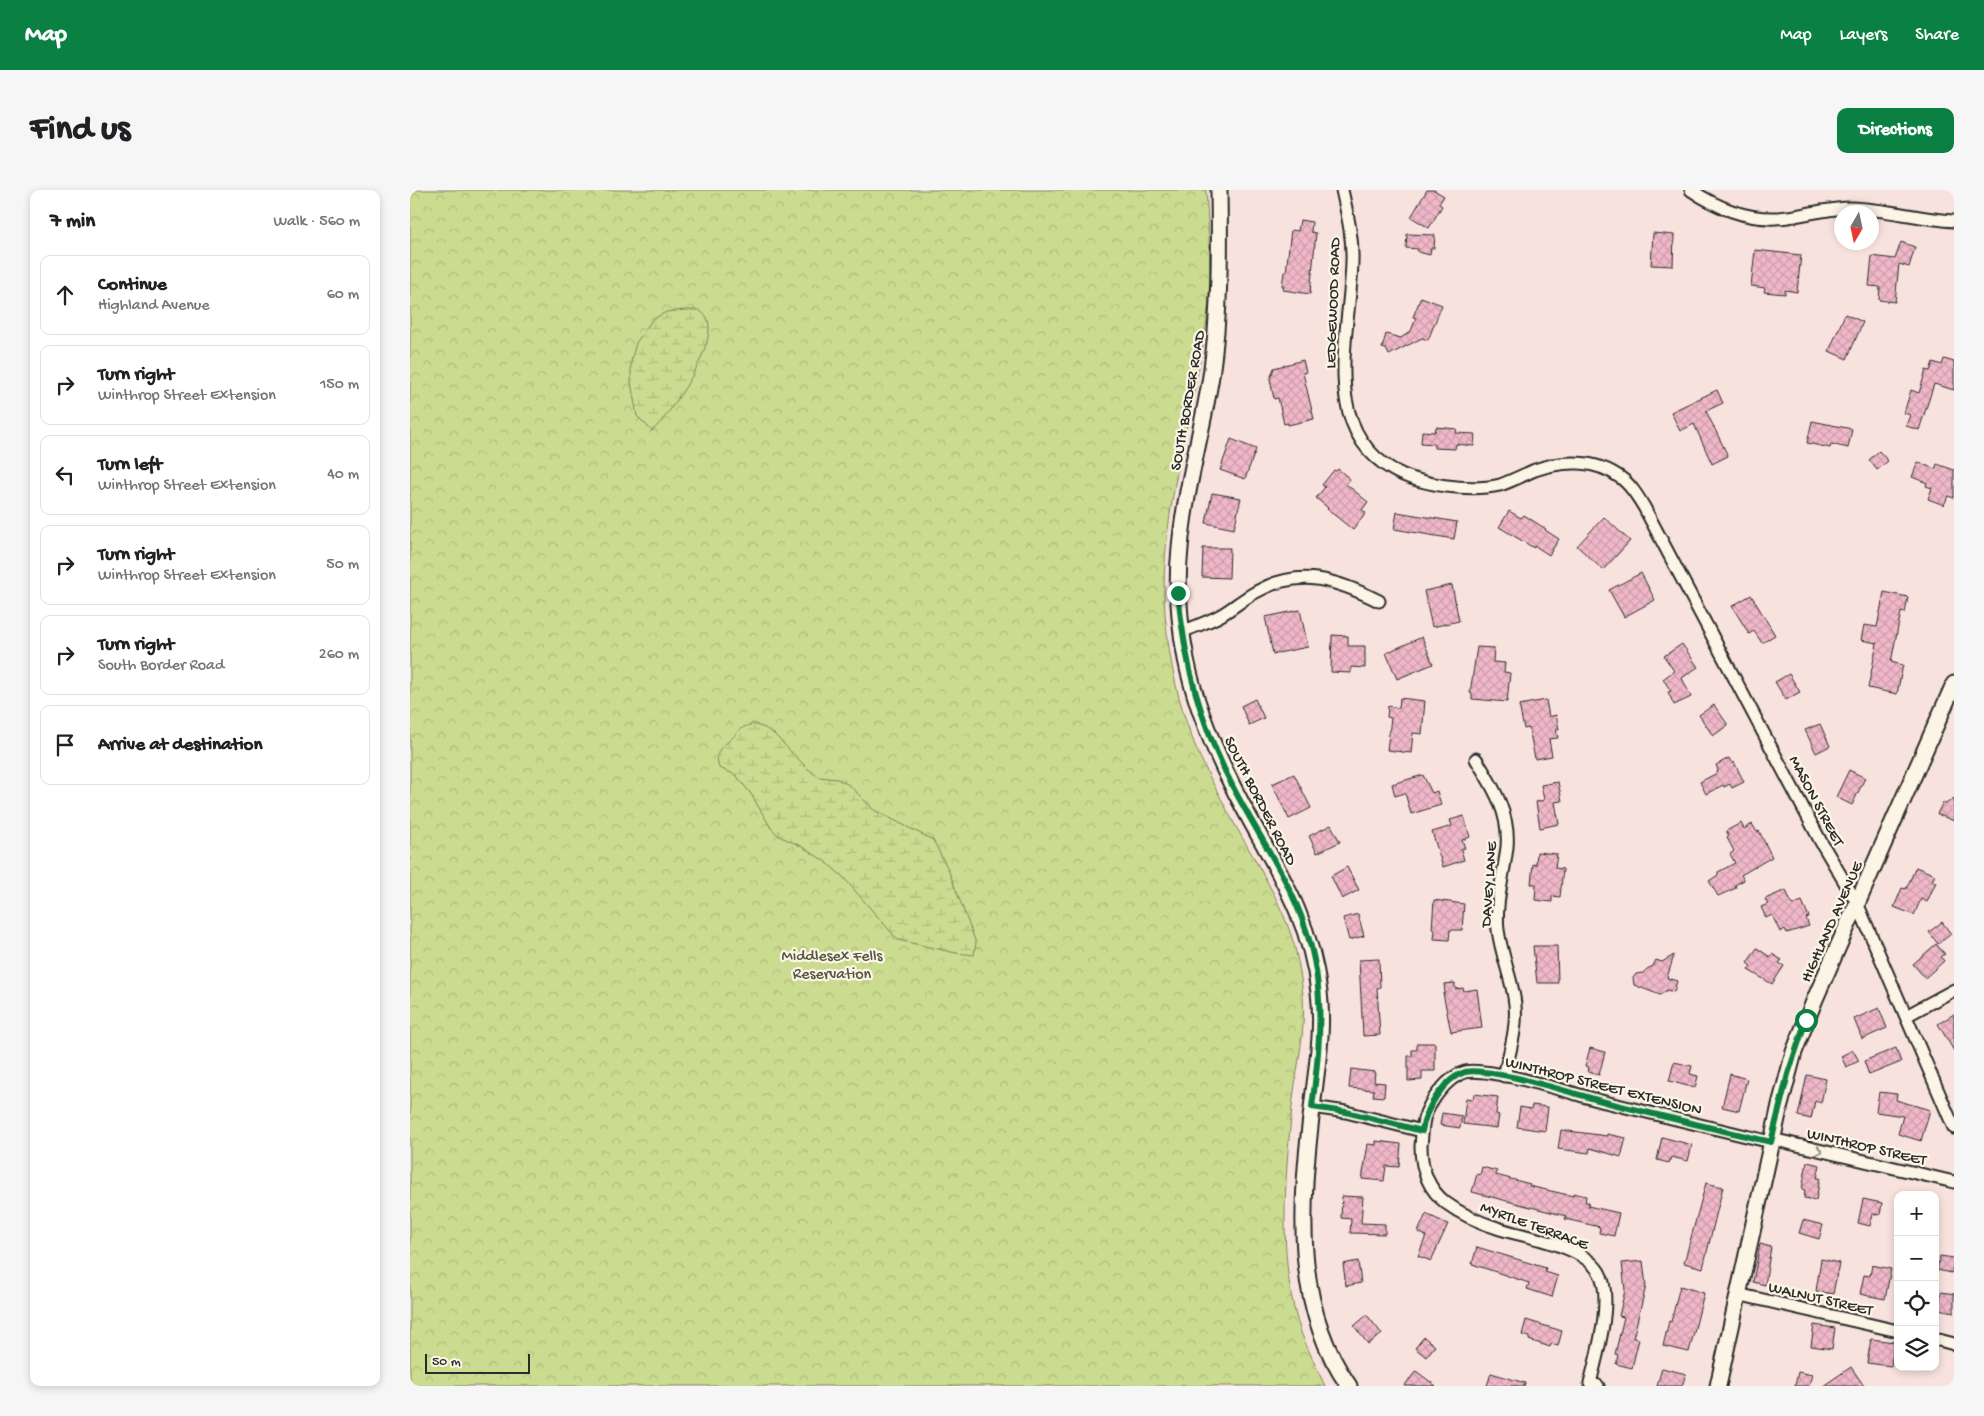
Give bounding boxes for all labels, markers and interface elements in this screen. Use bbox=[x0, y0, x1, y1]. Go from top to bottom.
text: Map bbox=[25, 21, 67, 50]
text: Map bbox=[1780, 25, 1812, 46]
text: Layers bbox=[1840, 25, 1887, 46]
text: Share bbox=[1915, 25, 1959, 46]
button: Directions bbox=[1837, 108, 1954, 153]
text: Find us bbox=[30, 110, 130, 151]
north arrow bbox=[1834, 205, 1879, 250]
text: 7 min bbox=[50, 210, 95, 235]
text: Walk · 560 m bbox=[274, 213, 360, 232]
street label: LEDGEWOOD ROAD bbox=[1323, 237, 1346, 369]
text: Continue bbox=[98, 274, 167, 297]
icon: ahead bbox=[51, 281, 79, 309]
text: 60 m bbox=[327, 286, 359, 305]
text: Highland Avenue bbox=[98, 297, 210, 316]
street label: SOUTH BORDER ROAD bbox=[1168, 328, 1211, 472]
text: Turn right bbox=[98, 364, 174, 387]
icon: right bbox=[51, 371, 79, 399]
text: 150 m bbox=[320, 376, 359, 395]
text: Winthrop Street Extension bbox=[98, 387, 276, 406]
text: Turn left bbox=[98, 454, 162, 477]
icon: left bbox=[51, 461, 79, 489]
text: 40 m bbox=[327, 466, 359, 485]
text: Winthrop Street Extension bbox=[98, 477, 276, 496]
text: Turn right bbox=[98, 544, 174, 567]
icon: right bbox=[51, 551, 79, 579]
text: 50 m bbox=[326, 556, 359, 575]
text: Winthrop Street Extension bbox=[98, 567, 276, 586]
route end bbox=[1167, 582, 1190, 605]
text: Turn right bbox=[98, 634, 174, 657]
icon: right bbox=[51, 641, 79, 669]
text: 260 m bbox=[319, 646, 359, 665]
text: South Border Road bbox=[98, 657, 224, 676]
icon: arrive bbox=[51, 731, 79, 759]
text: Arrive at destination bbox=[98, 734, 262, 757]
street label: SOUTH BORDER ROAD bbox=[1218, 734, 1300, 870]
street label: MASON STREET bbox=[1783, 753, 1847, 851]
street label: DAVEY LANE bbox=[1478, 840, 1503, 929]
street label: HIGHLAND AVENUE bbox=[1798, 858, 1869, 986]
park label: Middlesex Fells Reservation bbox=[782, 948, 884, 985]
route start bbox=[1795, 1009, 1818, 1032]
street label: WINTHROP STREET EXTENSION bbox=[1503, 1054, 1703, 1121]
street label: WINTHROP STREET bbox=[1805, 1125, 1929, 1172]
one-way arrow bbox=[1815, 1145, 1824, 1156]
map controls bbox=[1894, 1191, 1939, 1371]
button: + bbox=[1894, 1191, 1939, 1236]
street label: MYRTLE TERRACE bbox=[1477, 1199, 1591, 1256]
button: − bbox=[1894, 1236, 1939, 1281]
street label: WALNUT STREET bbox=[1766, 1279, 1875, 1322]
button: locate bbox=[1894, 1281, 1939, 1326]
button: layers bbox=[1894, 1326, 1939, 1371]
scale bar bbox=[425, 1351, 530, 1374]
text: 50 m bbox=[432, 1354, 461, 1371]

